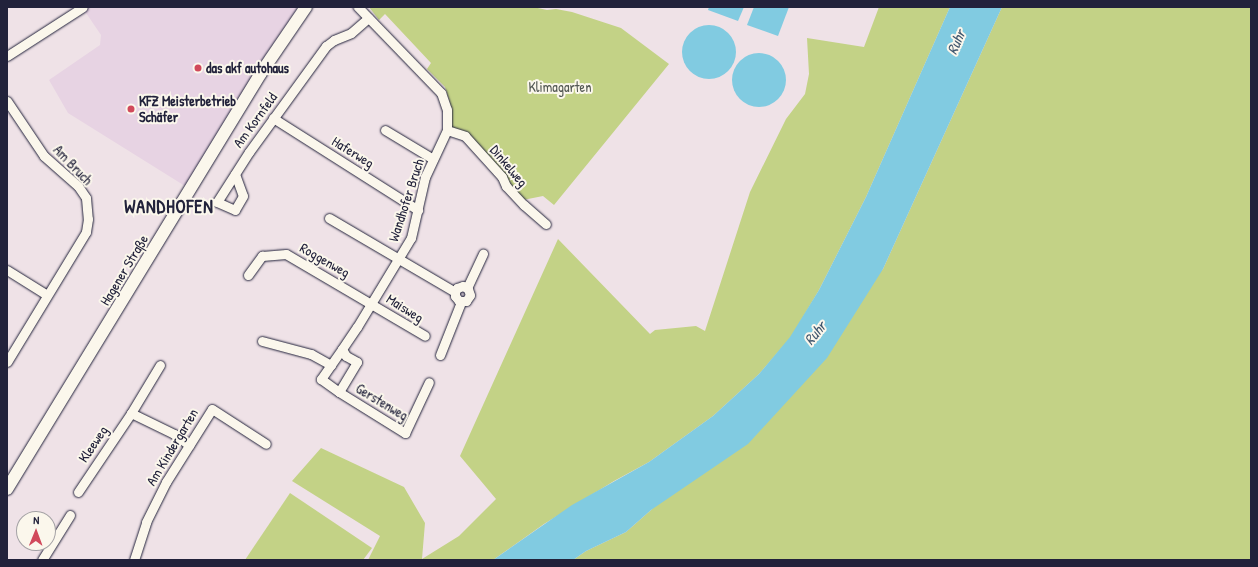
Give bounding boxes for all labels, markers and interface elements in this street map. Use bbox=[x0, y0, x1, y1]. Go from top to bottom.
water label: Ruhr bbox=[943, 27, 969, 57]
place label: das akf autohaus bbox=[206, 60, 289, 76]
marker: das akf autohaus bbox=[193, 63, 203, 73]
park label: Klimagarten bbox=[528, 79, 592, 95]
street label: Am Kornfeld bbox=[229, 89, 281, 151]
place label: KFZ Meisterbetrieb Schäfer bbox=[139, 93, 236, 126]
marker: KFZ Meisterbetrieb Schäfer bbox=[126, 104, 136, 114]
street label: Haferweg bbox=[329, 133, 377, 171]
street label: Am Bruch bbox=[50, 142, 96, 188]
street label: Dinkelweg bbox=[487, 142, 531, 190]
street label: Wandhofer Bruch bbox=[385, 156, 427, 244]
district label: WANDHOFEN bbox=[124, 196, 214, 218]
street label: Hagener Straße bbox=[96, 232, 152, 308]
street label: Roggenweg bbox=[297, 239, 353, 281]
street label: Maisweg bbox=[383, 290, 427, 326]
water label: Ruhr bbox=[800, 318, 830, 348]
street label: Gerstenweg bbox=[353, 380, 411, 424]
street label: Am Kindergarten bbox=[142, 406, 202, 488]
street label: Kleeweg bbox=[75, 423, 111, 465]
north arrow bbox=[16, 511, 56, 551]
text: N bbox=[33, 513, 39, 527]

